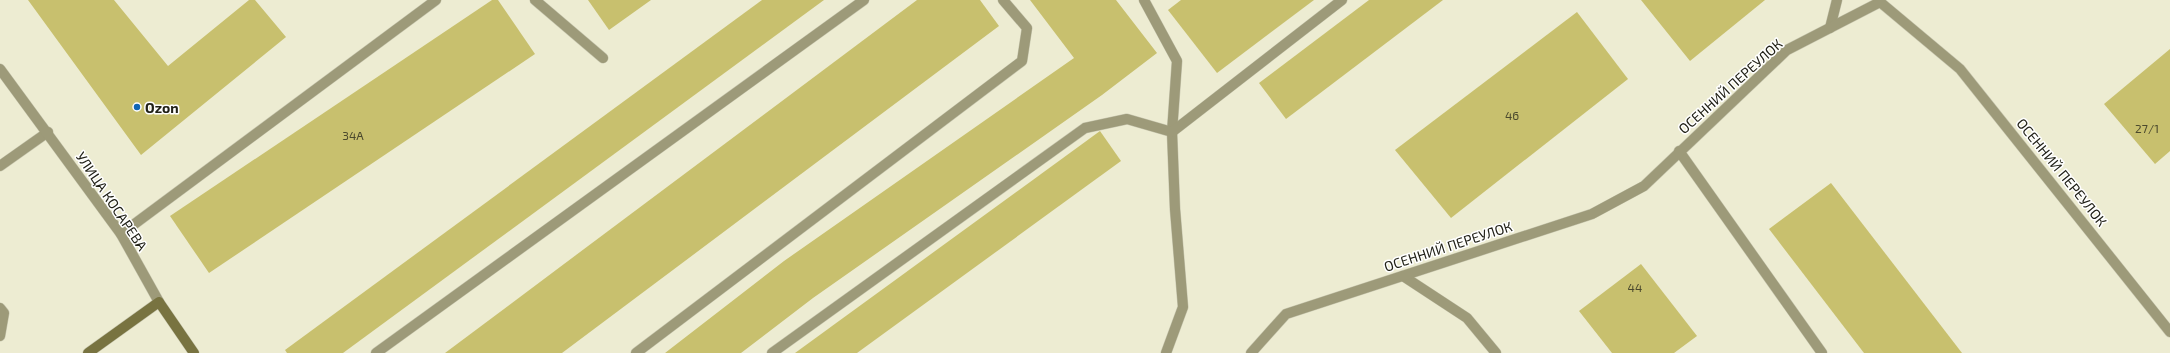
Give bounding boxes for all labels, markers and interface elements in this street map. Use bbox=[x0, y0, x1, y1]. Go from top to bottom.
street label: ОСЕННИЙ ПЕРЕУЛОК bbox=[1675, 35, 1785, 137]
place label: Ozon bbox=[145, 99, 179, 116]
marker: Ozon bbox=[132, 102, 142, 112]
house number: 46 bbox=[1505, 108, 1519, 122]
street label: ОСЕННИЙ ПЕРЕУЛОК bbox=[2013, 115, 2111, 229]
house number: 27/1 bbox=[2135, 121, 2159, 135]
house number: 34А bbox=[342, 128, 364, 142]
street label: УЛИЦА КОСАРЕВА bbox=[73, 148, 151, 254]
street label: ОСЕННИЙ ПЕРЕУЛОК bbox=[1382, 217, 1514, 275]
house number: 44 bbox=[1628, 280, 1642, 294]

